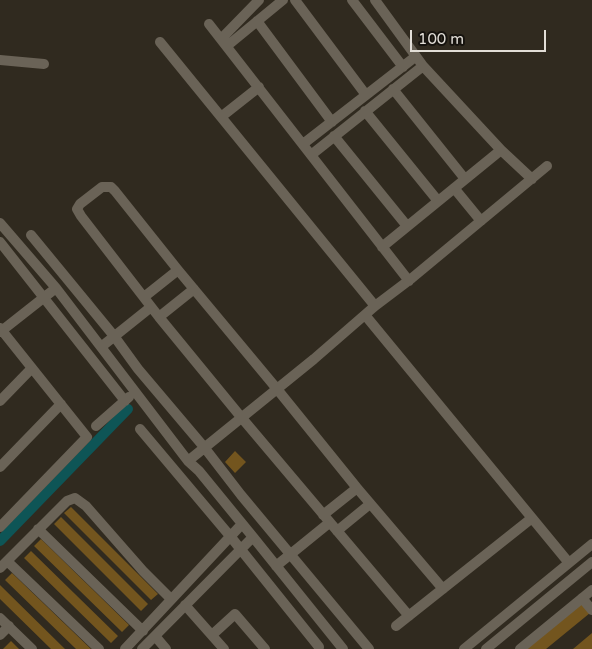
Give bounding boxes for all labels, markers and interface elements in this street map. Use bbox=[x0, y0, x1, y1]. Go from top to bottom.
scale bar bbox=[412, 20, 548, 52]
text: 100 m bbox=[418, 30, 464, 48]

